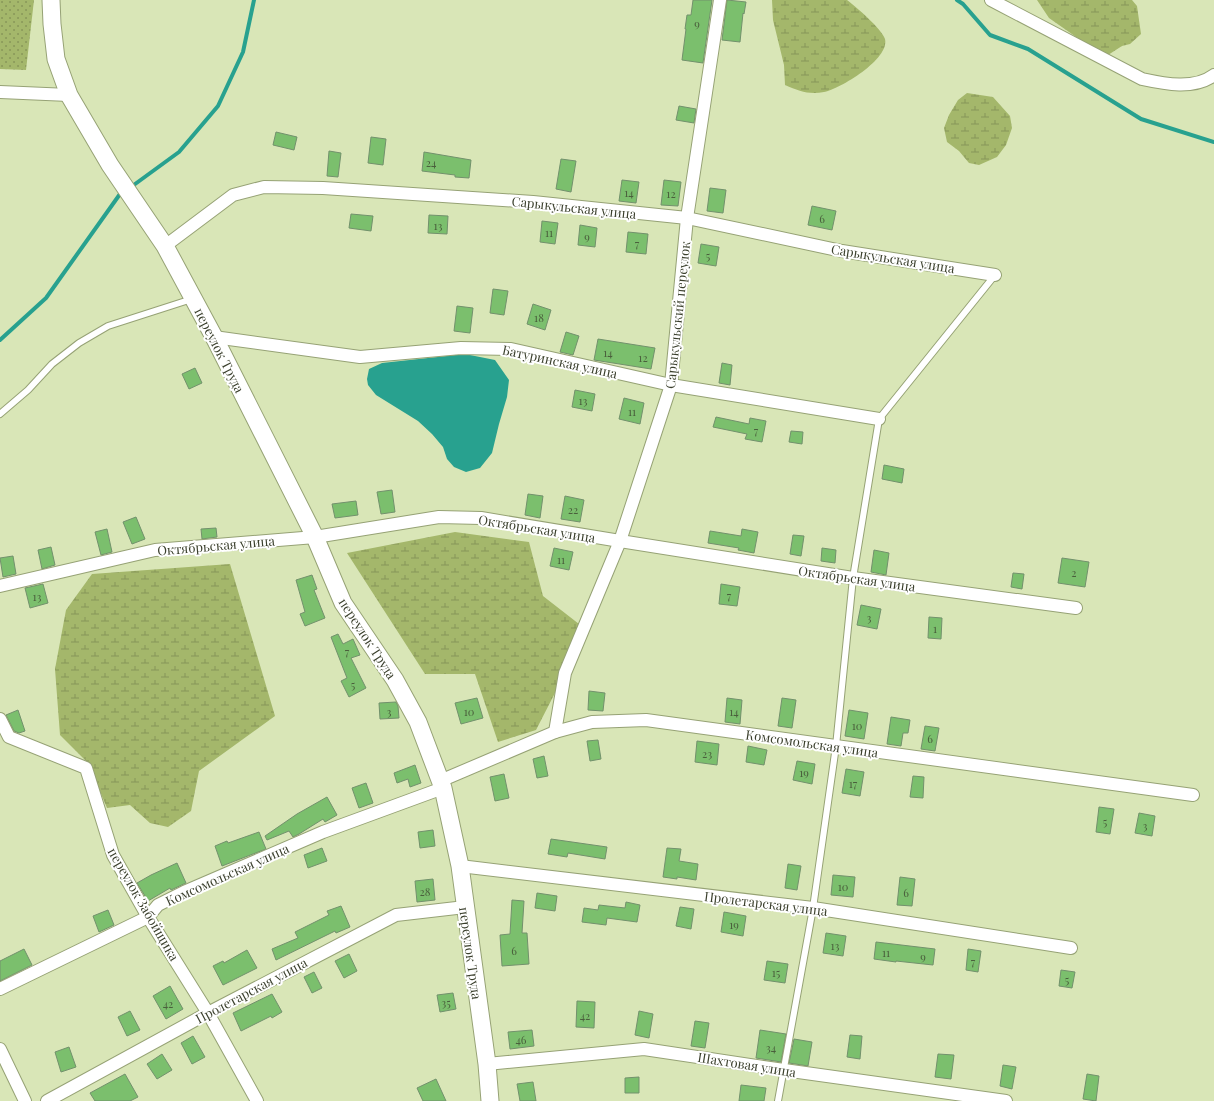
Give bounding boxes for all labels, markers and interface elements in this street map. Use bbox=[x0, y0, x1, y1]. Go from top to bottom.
house number: 9 bbox=[694, 16, 700, 31]
house number: 24 bbox=[426, 155, 437, 170]
house number: 14 bbox=[624, 185, 634, 200]
house number: 12 bbox=[666, 186, 676, 201]
street label: Сарыкульская улица bbox=[511, 192, 638, 222]
house number: 6 bbox=[819, 211, 825, 226]
house number: 13 bbox=[434, 218, 442, 233]
house number: 11 bbox=[545, 225, 553, 240]
house number: 9 bbox=[584, 229, 590, 244]
house number: 7 bbox=[635, 236, 640, 251]
street label: Сарыкульский переулок bbox=[661, 240, 693, 390]
street label: Сарыкульская улица bbox=[830, 240, 957, 276]
house number: 5 bbox=[706, 248, 711, 263]
street label: переулок Труда bbox=[191, 305, 249, 396]
house number: 18 bbox=[534, 310, 544, 325]
street label: Батуринская улица bbox=[501, 341, 620, 382]
house number: 14 bbox=[603, 345, 613, 360]
house number: 12 bbox=[638, 350, 648, 365]
house number: 13 bbox=[579, 393, 587, 408]
house number: 11 bbox=[628, 404, 636, 419]
house number: 7 bbox=[754, 423, 759, 438]
house number: 22 bbox=[568, 502, 578, 517]
street label: Октябрьская улица bbox=[477, 510, 597, 546]
street label: Октябрьская улица bbox=[156, 531, 276, 559]
house number: 11 bbox=[557, 552, 565, 567]
street label: Октябрьская улица bbox=[797, 561, 917, 595]
house number: 2 bbox=[1071, 565, 1077, 580]
house number: 7 bbox=[727, 588, 732, 603]
house number: 13 bbox=[33, 589, 41, 604]
street label: переулок Труда bbox=[335, 594, 401, 682]
house number: 3 bbox=[867, 610, 872, 625]
house number: 1 bbox=[933, 621, 937, 636]
house number: 7 bbox=[345, 644, 350, 659]
house number: 5 bbox=[351, 677, 356, 692]
house number: 3 bbox=[387, 704, 392, 719]
house number: 10 bbox=[464, 704, 475, 719]
house number: 14 bbox=[729, 704, 739, 719]
house number: 10 bbox=[852, 718, 863, 733]
street label: Комсомольская улица bbox=[745, 725, 880, 761]
house number: 6 bbox=[927, 731, 933, 746]
house number: 23 bbox=[702, 746, 712, 761]
house number: 19 bbox=[799, 765, 809, 780]
house number: 17 bbox=[849, 776, 858, 791]
house number: 5 bbox=[1103, 814, 1108, 829]
house number: 3 bbox=[1143, 818, 1148, 833]
street label: Комсомольская улица bbox=[163, 839, 292, 909]
street label: переулок Забойщика bbox=[105, 844, 184, 964]
house number: 10 bbox=[838, 879, 849, 894]
house number: 28 bbox=[420, 884, 431, 899]
house number: 6 bbox=[903, 885, 909, 900]
street label: Пролетарская улица bbox=[703, 887, 829, 919]
street label: переулок Труда bbox=[456, 906, 486, 1001]
house number: 19 bbox=[729, 917, 739, 932]
house number: 13 bbox=[831, 938, 839, 953]
house number: 6 bbox=[511, 943, 517, 958]
house number: 11 bbox=[882, 945, 890, 960]
house number: 9 bbox=[920, 949, 926, 964]
street label: Пролетарская улица bbox=[192, 953, 310, 1027]
house number: 7 bbox=[971, 954, 976, 969]
house number: 15 bbox=[772, 965, 781, 980]
house number: 5 bbox=[1065, 972, 1070, 987]
house number: 35 bbox=[441, 995, 451, 1010]
house number: 42 bbox=[163, 996, 173, 1011]
house number: 42 bbox=[580, 1008, 590, 1023]
house number: 46 bbox=[515, 1032, 527, 1047]
house number: 34 bbox=[766, 1040, 777, 1055]
street label: Шахтовая улица bbox=[697, 1048, 798, 1080]

